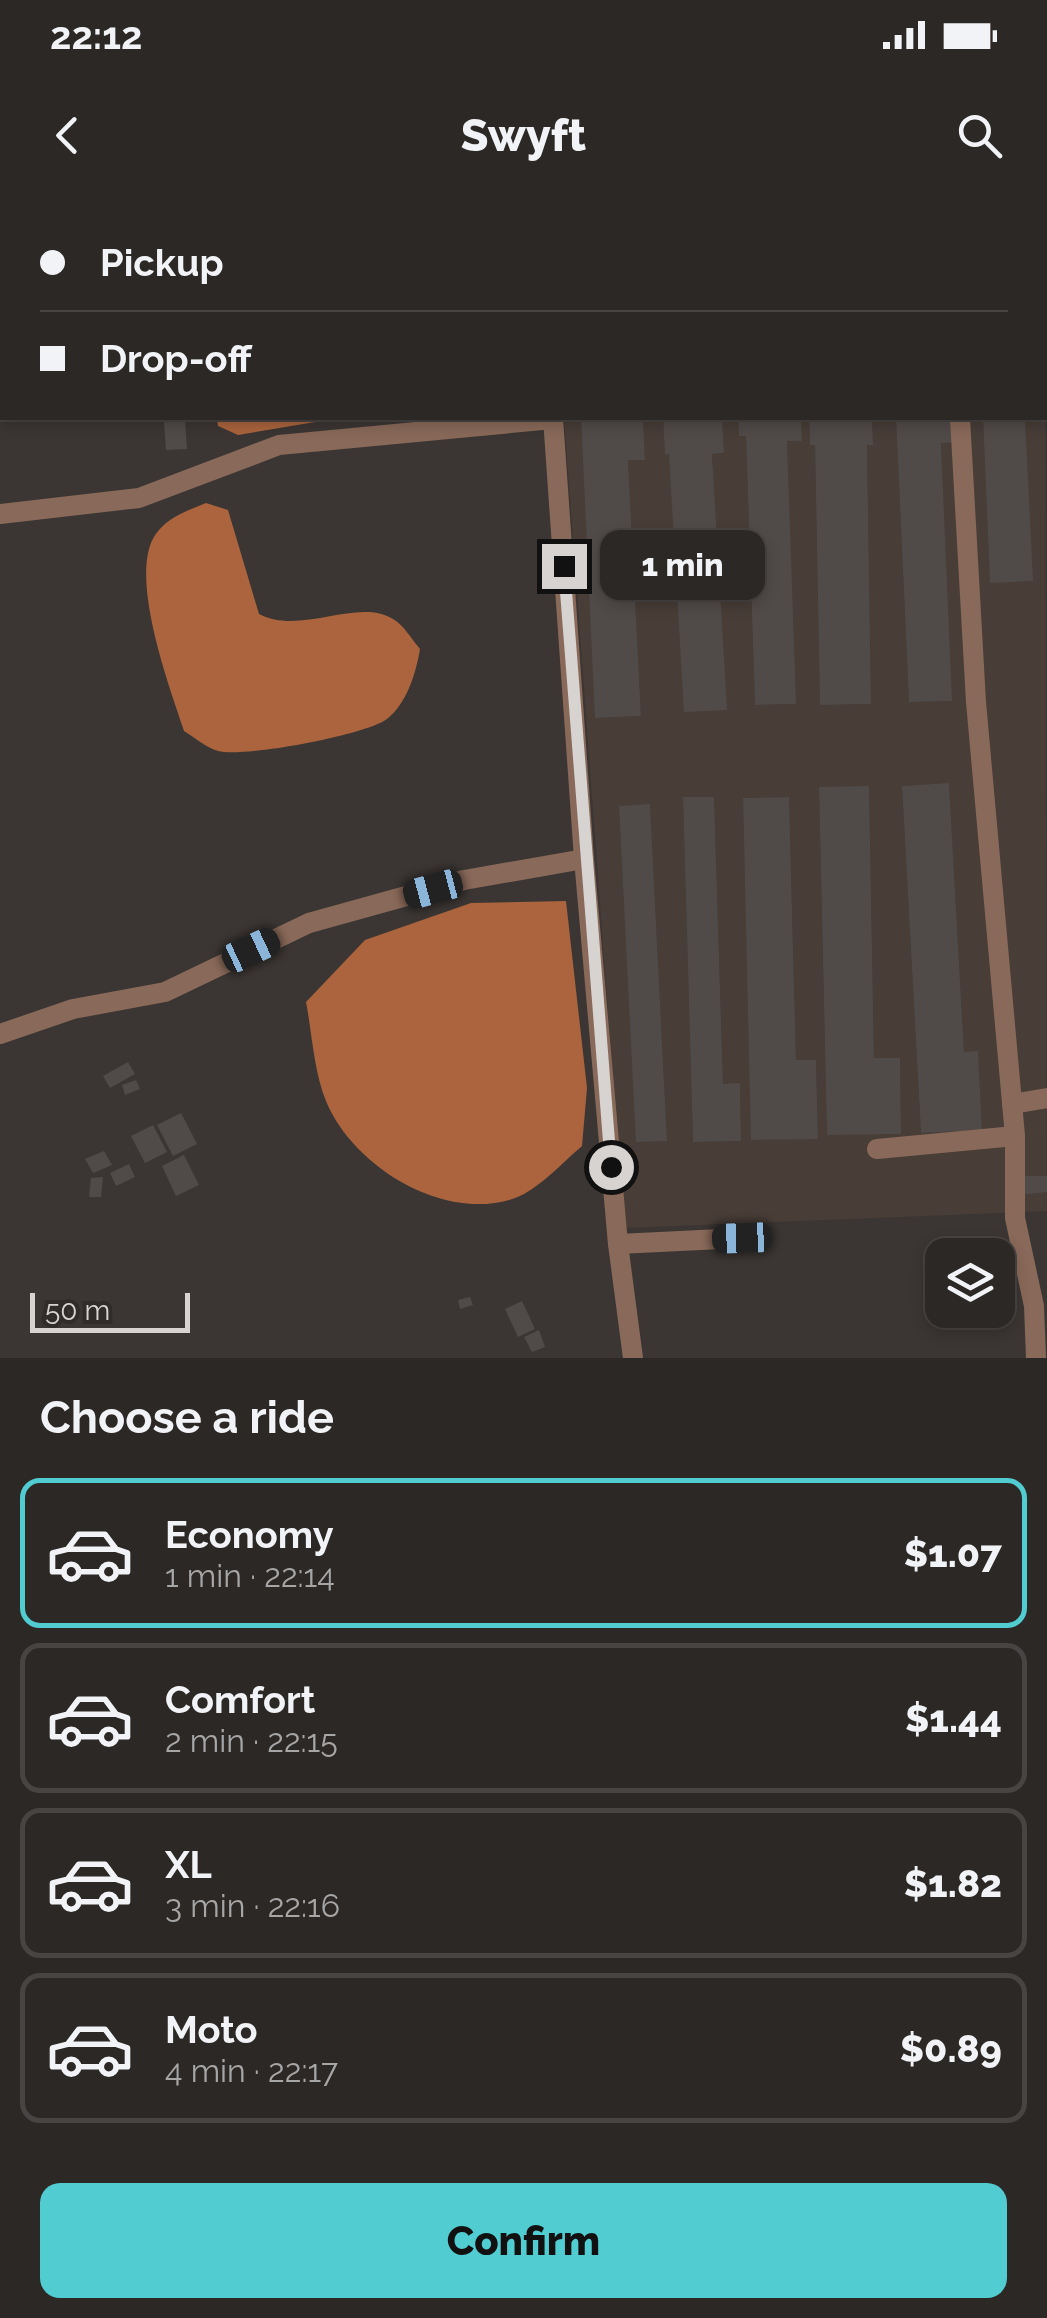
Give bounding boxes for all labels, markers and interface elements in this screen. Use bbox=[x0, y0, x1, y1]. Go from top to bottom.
text: 22:12 bbox=[50, 13, 142, 58]
icon: back bbox=[40, 108, 95, 163]
icon: search bbox=[952, 108, 1007, 163]
text: Swyft bbox=[461, 109, 586, 162]
text: Pickup bbox=[100, 240, 224, 285]
text: Drop-off bbox=[100, 336, 252, 381]
callout: 1 min bbox=[599, 531, 764, 601]
route end bbox=[542, 544, 587, 589]
text: 1 min bbox=[641, 546, 724, 583]
car bbox=[400, 867, 466, 911]
car bbox=[217, 924, 285, 976]
route start bbox=[589, 1145, 634, 1190]
car bbox=[711, 1222, 773, 1254]
map controls bbox=[925, 1238, 1015, 1328]
button: layers bbox=[925, 1238, 1015, 1328]
scale bar bbox=[30, 1288, 190, 1332]
text: 50 m bbox=[45, 1294, 110, 1327]
text: Choose a ride bbox=[40, 1391, 334, 1444]
icon: car bbox=[45, 1508, 135, 1598]
text: Economy bbox=[165, 1512, 334, 1557]
text: $1.07 bbox=[904, 1531, 1002, 1576]
text: 1 min · 22:14 bbox=[165, 1557, 335, 1594]
icon: car bbox=[45, 1673, 135, 1763]
text: Comfort bbox=[165, 1677, 315, 1722]
text: $1.44 bbox=[905, 1696, 1002, 1741]
text: 2 min · 22:15 bbox=[165, 1722, 338, 1759]
icon: car bbox=[45, 1838, 135, 1928]
text: XL bbox=[165, 1842, 212, 1887]
text: $1.82 bbox=[904, 1861, 1002, 1906]
text: 3 min · 22:16 bbox=[165, 1887, 340, 1924]
icon: car bbox=[45, 2003, 135, 2093]
text: Moto bbox=[165, 2007, 258, 2052]
text: $0.89 bbox=[900, 2026, 1002, 2071]
text: 4 min · 22:17 bbox=[165, 2052, 338, 2089]
button: Confirm bbox=[40, 2183, 1007, 2298]

